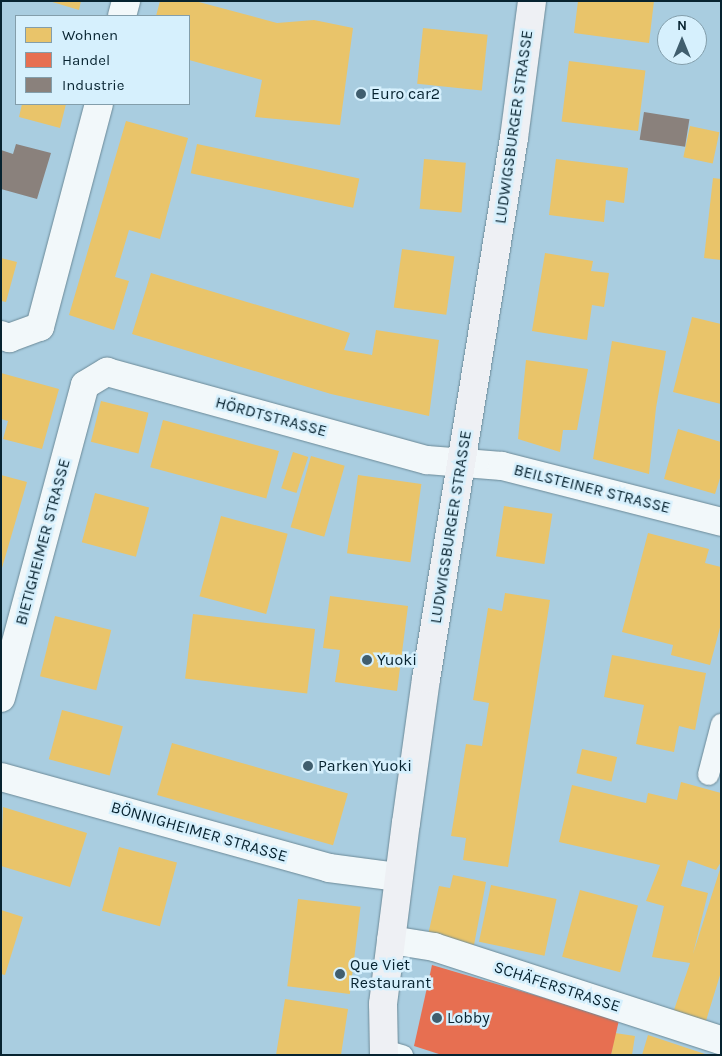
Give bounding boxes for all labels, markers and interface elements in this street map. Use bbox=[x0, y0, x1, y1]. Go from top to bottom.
legend bbox=[15, 15, 190, 105]
north arrow bbox=[657, 15, 707, 65]
text: N bbox=[677, 17, 687, 34]
text: Wohnen bbox=[62, 26, 118, 44]
street label: LUDWIGSBURGER STRASSE bbox=[491, 29, 537, 225]
text: Handel bbox=[62, 51, 110, 69]
text: Industrie bbox=[62, 76, 124, 94]
place label: Euro car2 bbox=[371, 84, 440, 104]
marker: Euro car2 bbox=[355, 88, 367, 100]
street label: HÖRDTSTRASSE bbox=[213, 393, 329, 441]
street label: LUDWIGSBURGER STRASSE bbox=[426, 429, 476, 625]
street label: BIETIGHEIMER STRASSE bbox=[12, 457, 74, 627]
street label: BEILSTEINER STRASSE bbox=[512, 460, 672, 518]
place label: Yuoki bbox=[377, 650, 417, 670]
marker: Yuoki bbox=[361, 654, 373, 666]
place label: Parken Yuoki bbox=[318, 756, 412, 776]
marker: Parken Yuoki bbox=[302, 760, 314, 772]
street label: BÖNNIGHEIMER STRASSE bbox=[109, 798, 289, 866]
place label: Que Viet Restaurant bbox=[350, 955, 431, 993]
street label: SCHÄFERSTRASSE bbox=[491, 958, 623, 1016]
marker: Que Viet Restaurant bbox=[334, 968, 346, 980]
place label: Lobby bbox=[447, 1008, 490, 1028]
marker: Lobby bbox=[431, 1012, 443, 1024]

